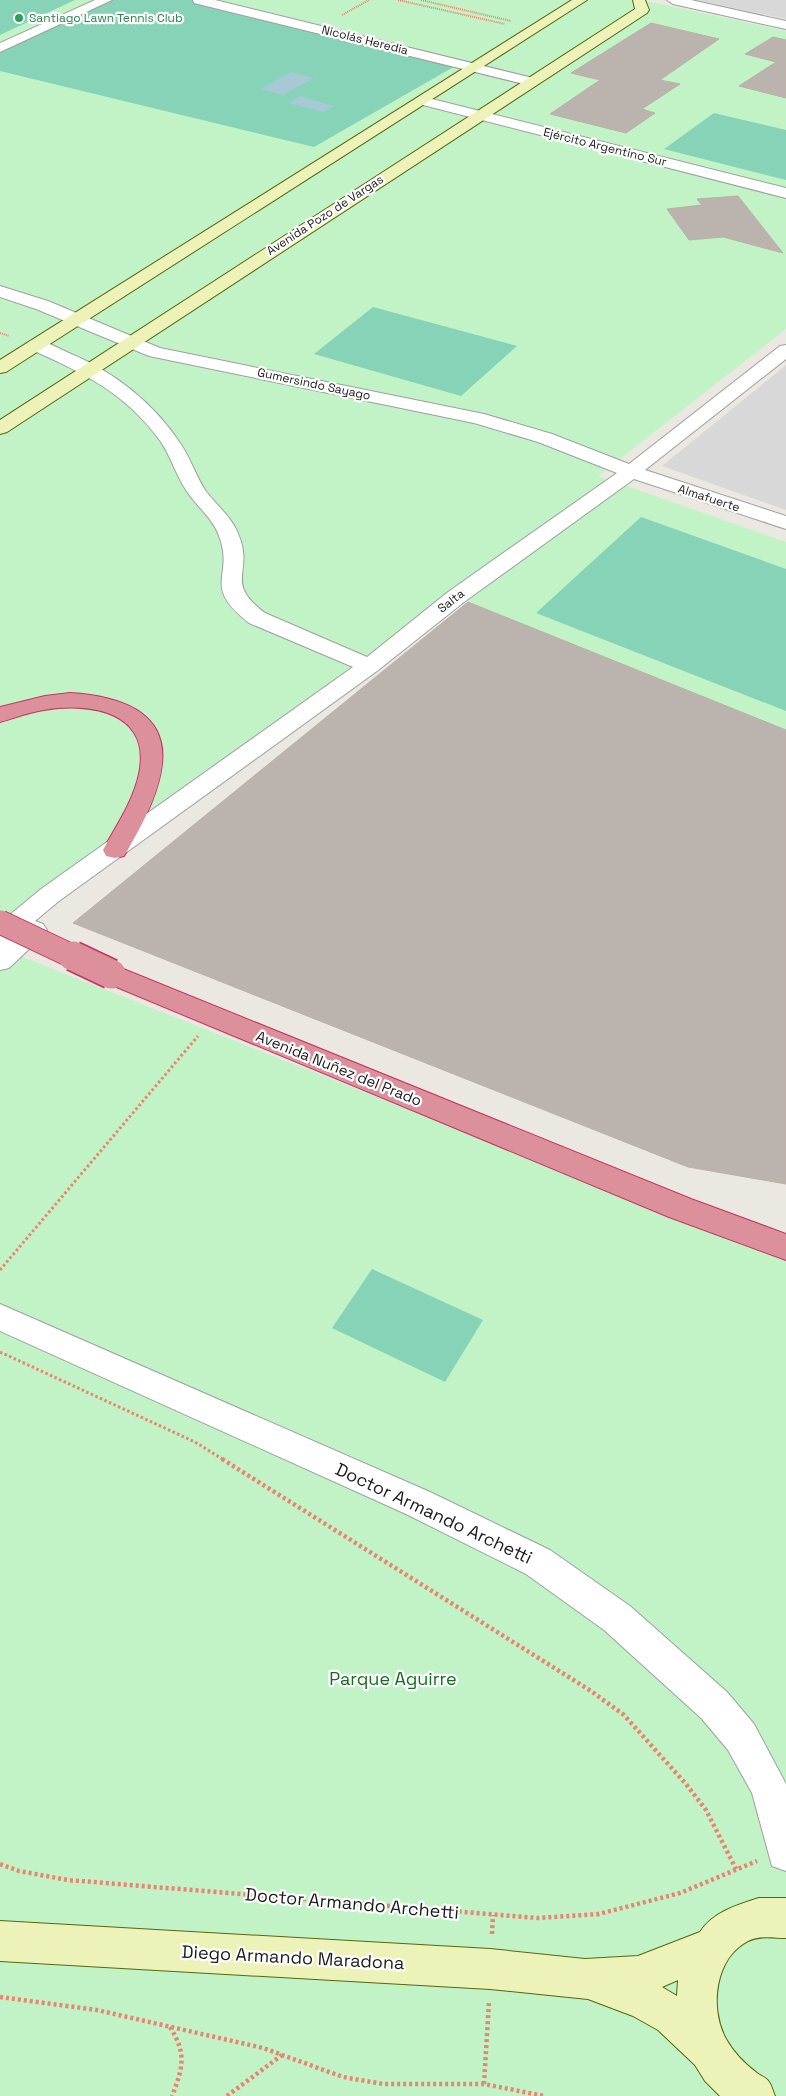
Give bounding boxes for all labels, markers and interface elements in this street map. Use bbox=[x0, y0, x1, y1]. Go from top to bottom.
place label: Santiago Lawn Tennis Club bbox=[29, 10, 183, 26]
marker: Santiago Lawn Tennis Club bbox=[13, 12, 25, 24]
street label: Nicolás Heredia bbox=[320, 22, 410, 59]
street label: Ejército Argentino Sur bbox=[542, 124, 669, 170]
street label: Avenida Pozo de Vargas bbox=[264, 171, 386, 259]
street label: Gumersindo Sayago bbox=[256, 364, 372, 404]
street label: Almafuerte bbox=[676, 480, 742, 516]
street label: Salta bbox=[434, 586, 468, 616]
street label: Avenida Nuñez del Prado bbox=[253, 1026, 425, 1110]
street label: Doctor Armando Archetti bbox=[332, 1457, 536, 1569]
park label: Parque Aguirre bbox=[329, 1667, 457, 1690]
street label: Doctor Armando Archetti bbox=[244, 1882, 460, 1924]
street label: Diego Armando Maradona bbox=[181, 1940, 405, 1974]

